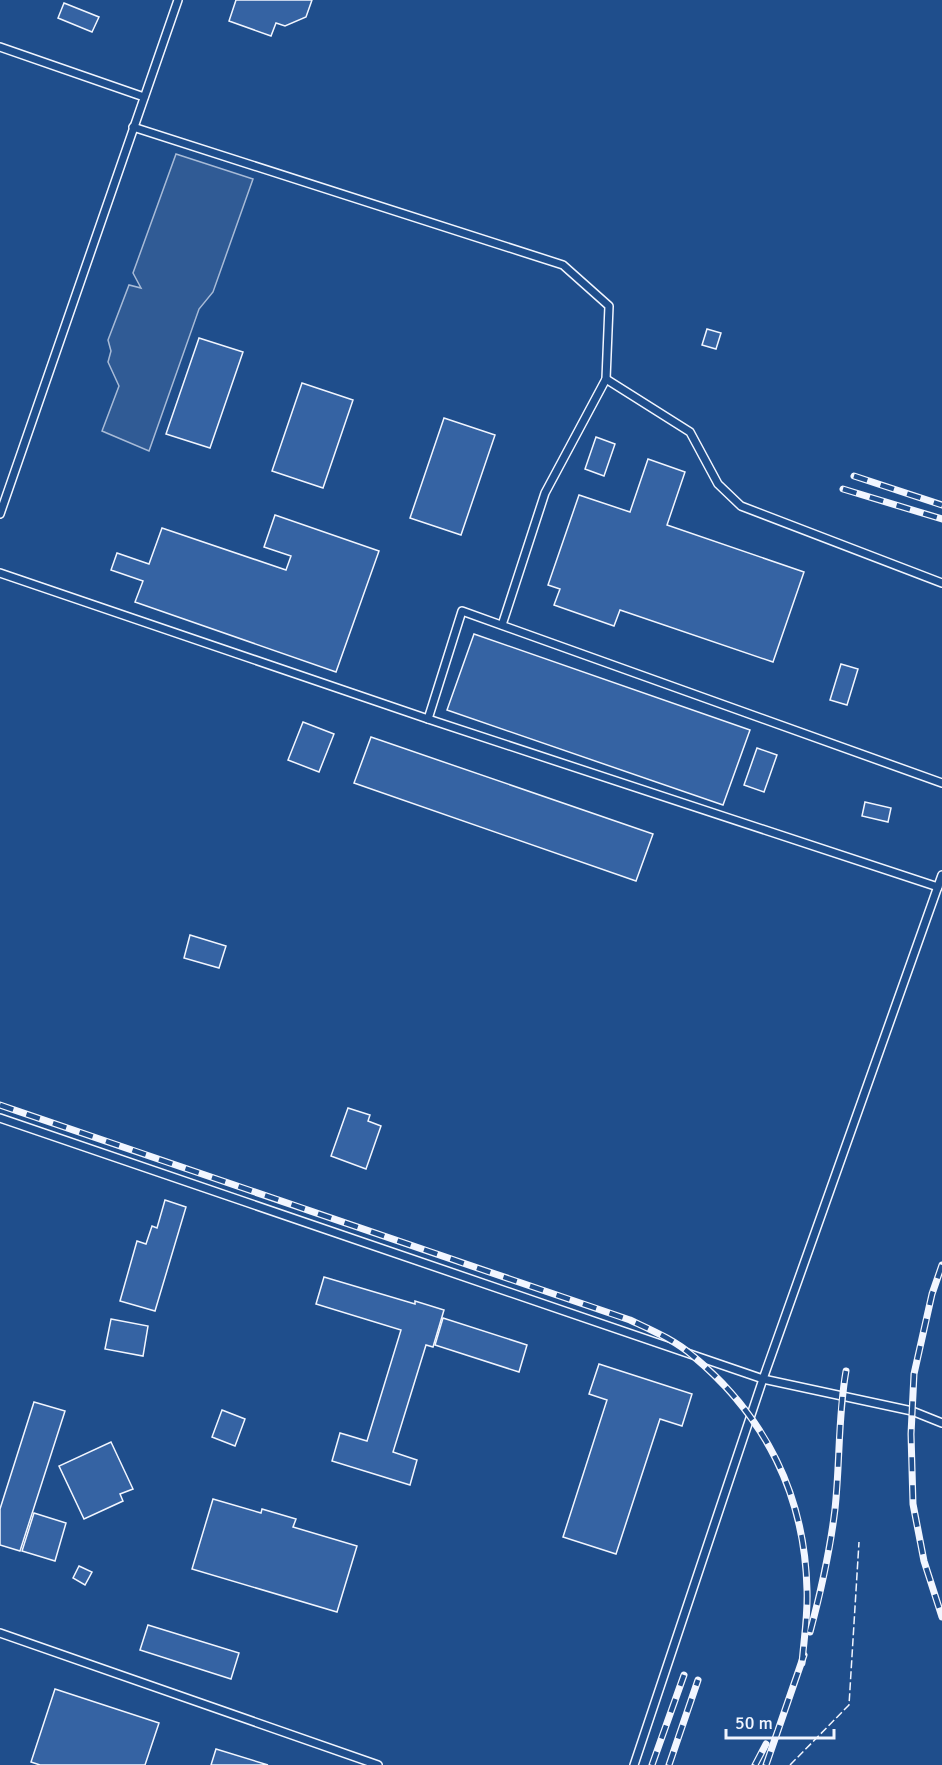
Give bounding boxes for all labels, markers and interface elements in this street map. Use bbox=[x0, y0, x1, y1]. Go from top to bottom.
scale bar bbox=[726, 1702, 834, 1740]
text: 50 m bbox=[735, 1712, 773, 1734]

